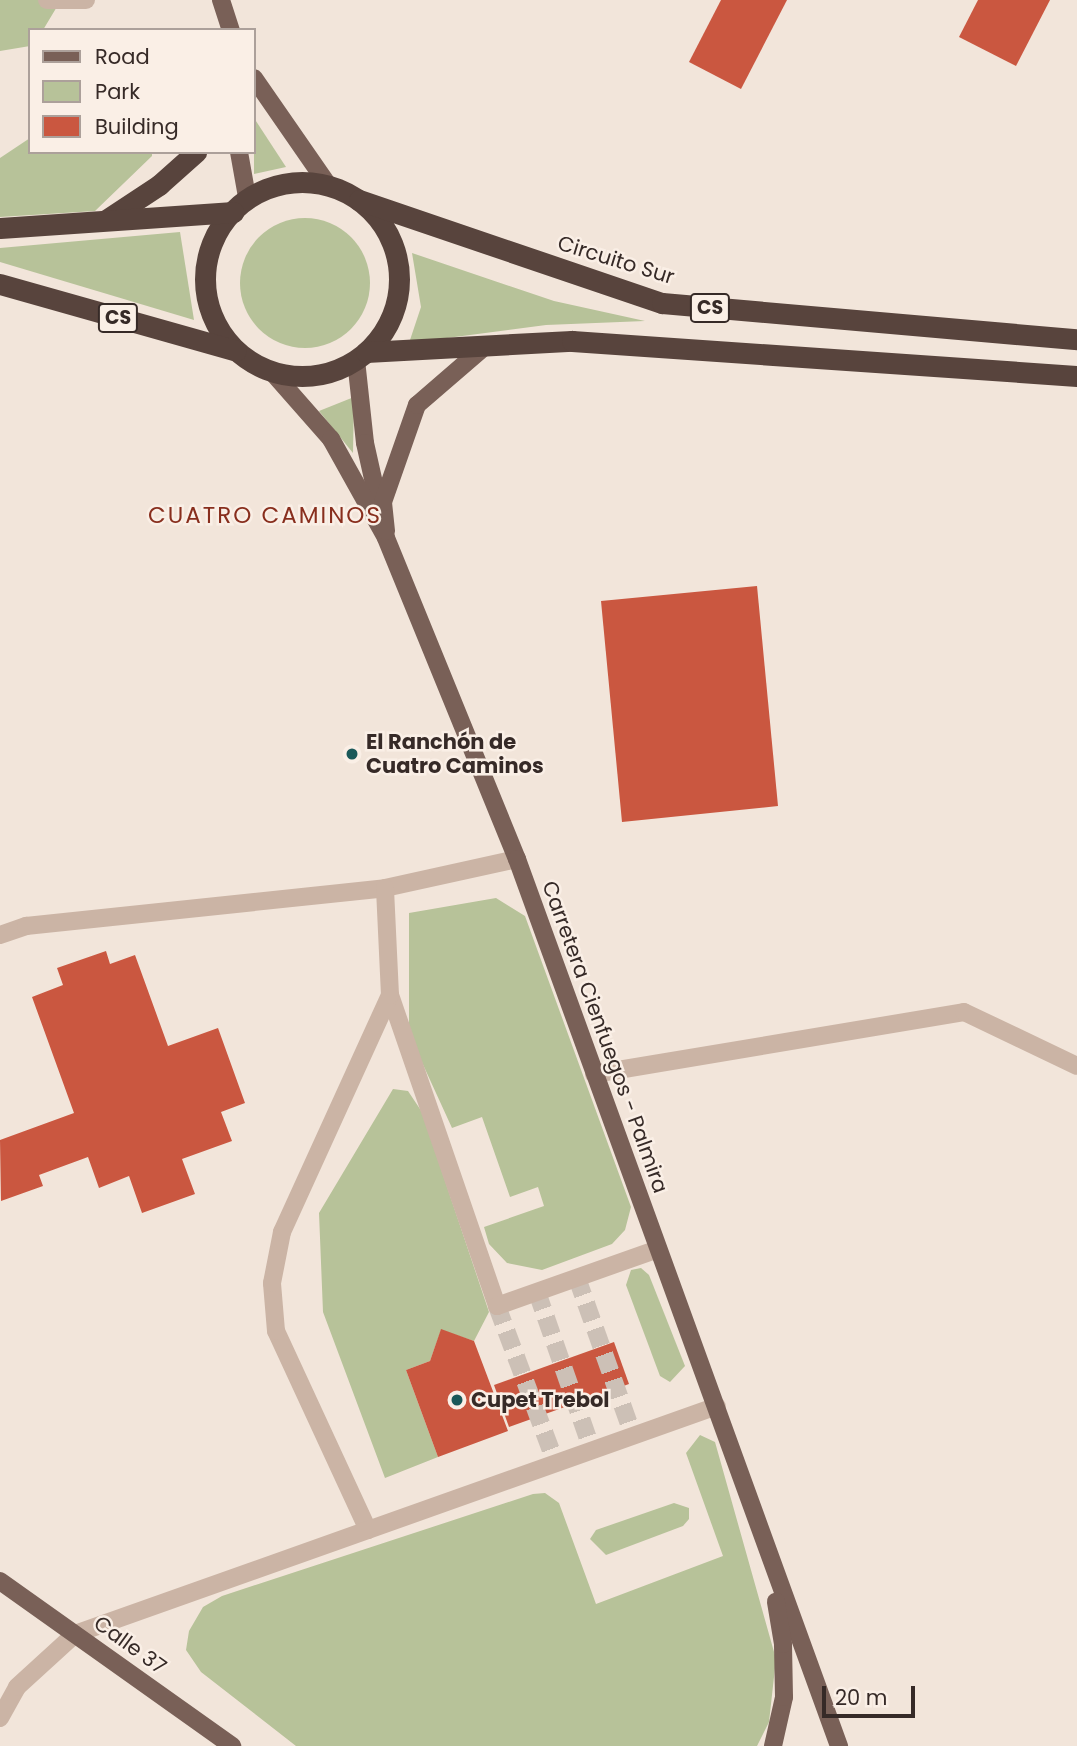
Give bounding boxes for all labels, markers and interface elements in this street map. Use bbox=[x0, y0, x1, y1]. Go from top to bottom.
legend bbox=[28, 28, 256, 154]
text: Road bbox=[95, 42, 150, 71]
text: Park bbox=[95, 77, 140, 106]
text: Building bbox=[95, 112, 179, 141]
street label: Circuito Sur bbox=[555, 230, 677, 290]
road number: CS bbox=[689, 292, 731, 324]
road number: CS bbox=[97, 302, 139, 334]
district label: CUATRO CAMINOS bbox=[150, 501, 380, 529]
place label: El Ranchón de Cuatro Caminos bbox=[366, 729, 544, 779]
marker: El Ranchón de Cuatro Caminos bbox=[344, 746, 360, 762]
street label: Carretera Cienfuegos - Palmira bbox=[537, 877, 673, 1197]
place label: Cupet Trebol bbox=[471, 1387, 609, 1413]
marker: Cupet Trebol bbox=[449, 1392, 465, 1408]
street label: Calle 37 bbox=[89, 1610, 171, 1680]
scale bar bbox=[825, 1672, 918, 1716]
text: 20 m bbox=[835, 1683, 888, 1712]

